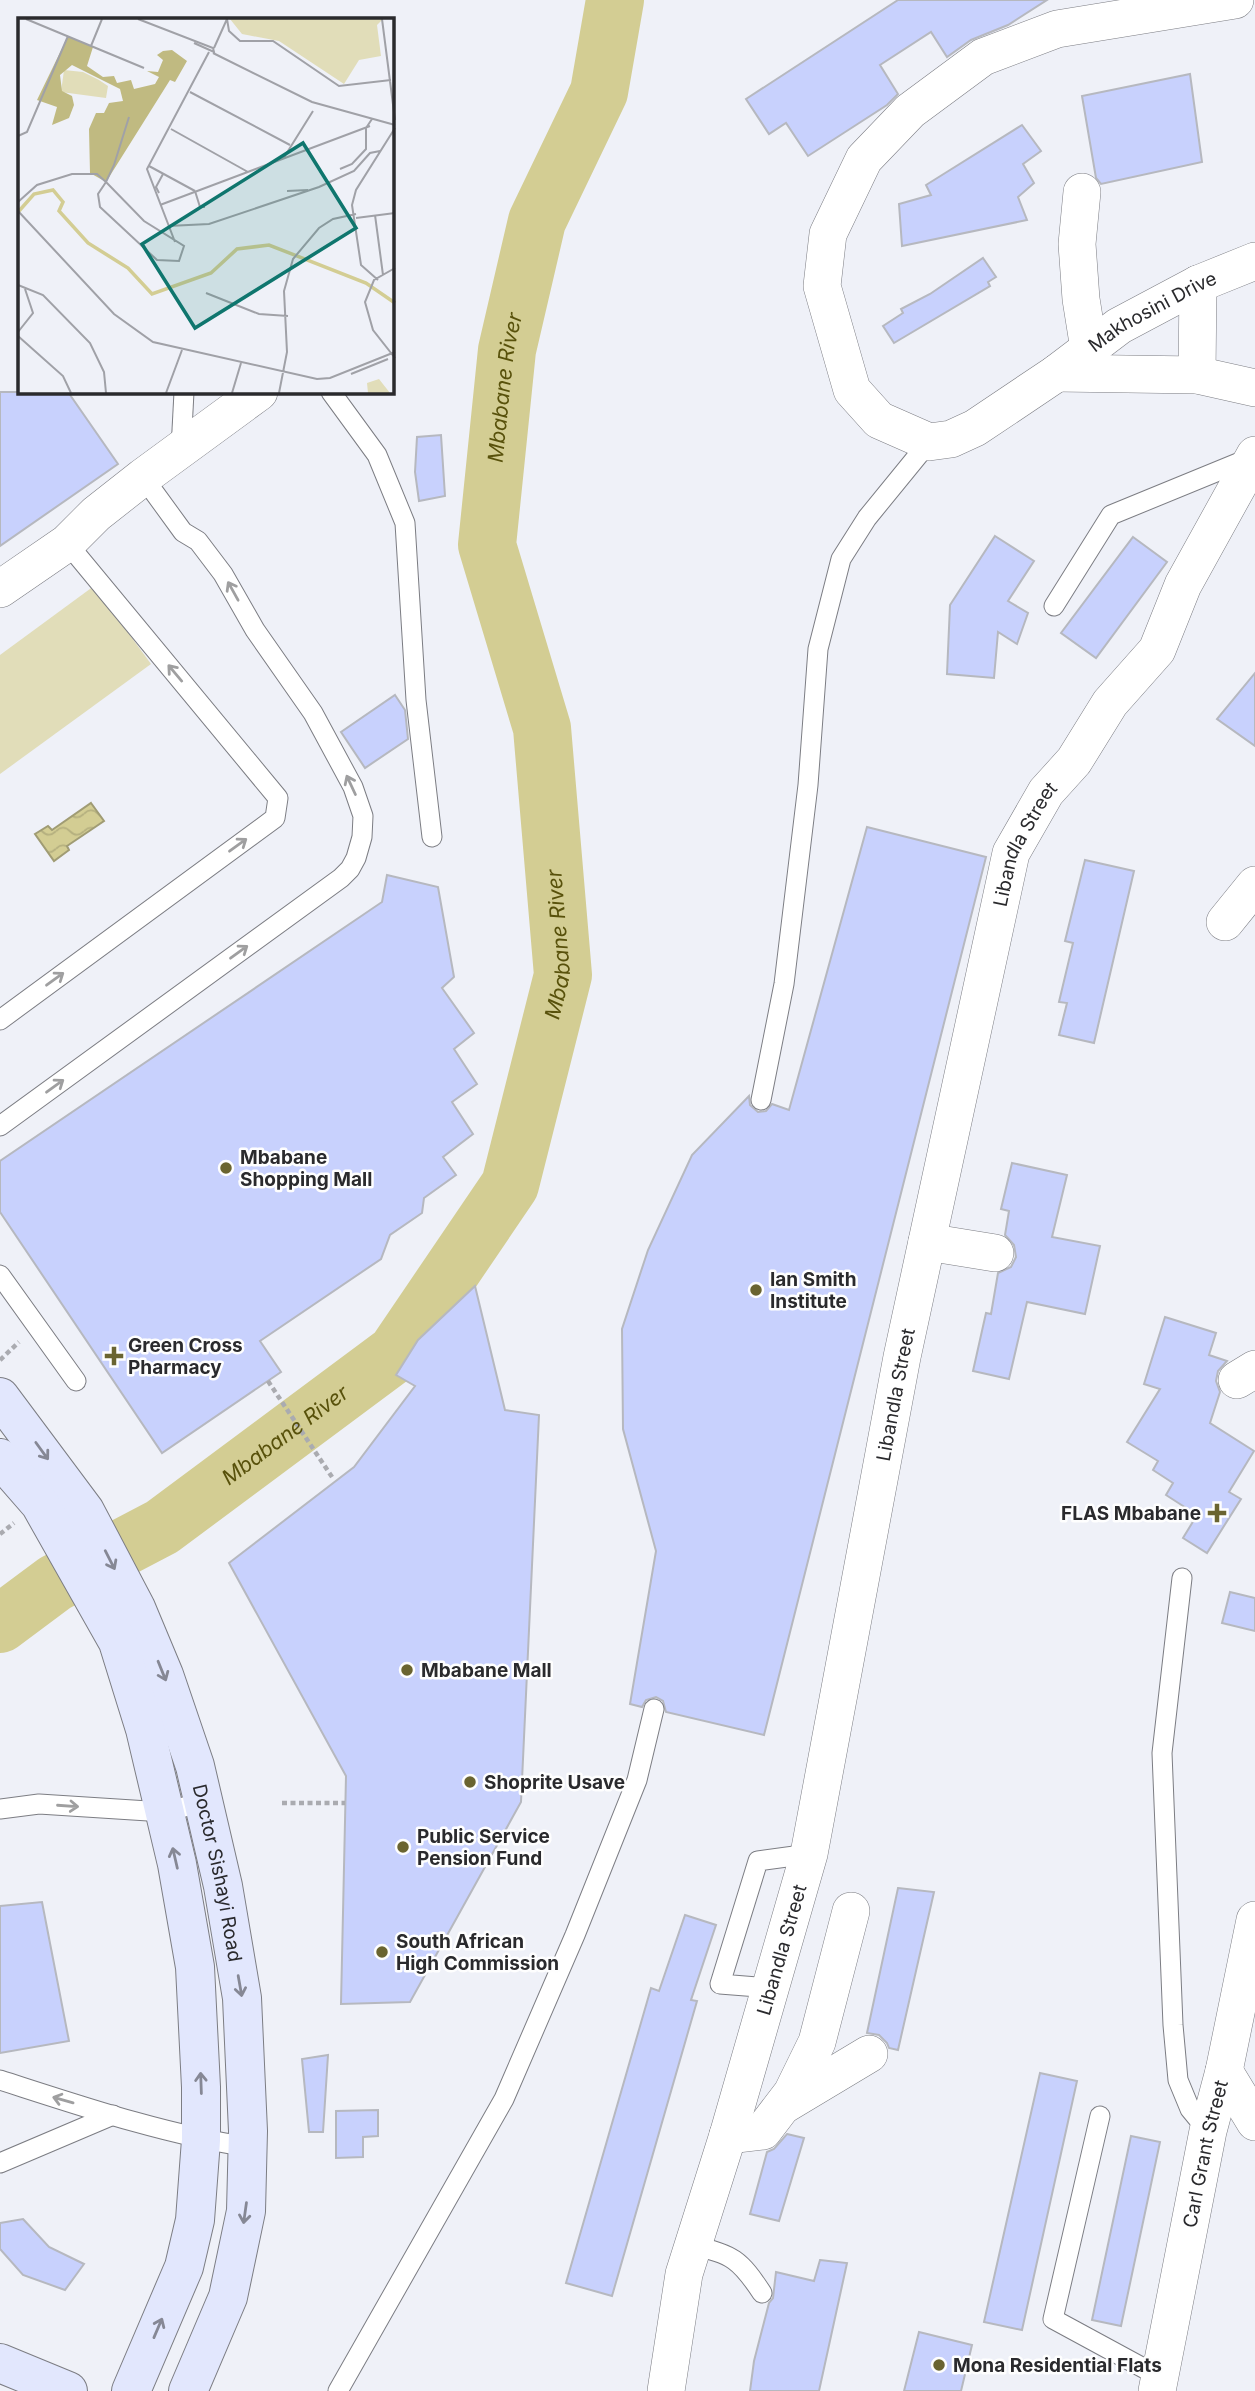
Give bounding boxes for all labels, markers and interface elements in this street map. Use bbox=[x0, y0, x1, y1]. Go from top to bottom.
inset map bbox=[18, 18, 394, 394]
street label: Makhosini Drive bbox=[1084, 267, 1220, 357]
water label: Mbabane River bbox=[483, 309, 528, 464]
one-way arrow bbox=[226, 582, 240, 602]
one-way arrow bbox=[167, 665, 183, 683]
one-way arrow bbox=[344, 775, 357, 796]
street label: Libandla Street bbox=[989, 777, 1062, 909]
one-way arrow bbox=[229, 838, 248, 853]
water label: Mbabane River bbox=[539, 867, 575, 1022]
one-way arrow bbox=[229, 945, 248, 959]
one-way arrow bbox=[45, 972, 64, 987]
one-way arrow bbox=[45, 1079, 64, 1093]
place label: Mbabane Shopping Mall bbox=[240, 1146, 372, 1191]
marker: Mbabane Shopping Mall bbox=[218, 1160, 234, 1176]
place label: Ian Smith Institute bbox=[770, 1268, 856, 1313]
marker: Ian Smith Institute bbox=[748, 1282, 764, 1298]
street label: Libandla Street bbox=[872, 1326, 920, 1463]
place label: Green Cross Pharmacy bbox=[128, 1334, 243, 1379]
marker: Green Cross Pharmacy bbox=[106, 1348, 122, 1364]
water label: Mbabane River bbox=[217, 1379, 354, 1490]
one-way arrow bbox=[34, 1441, 49, 1460]
place label: FLAS Mbabane bbox=[1061, 1502, 1201, 1525]
marker: FLAS Mbabane bbox=[1207, 1503, 1227, 1523]
one-way arrow bbox=[104, 1549, 118, 1569]
place label: Mbabane Mall bbox=[421, 1659, 552, 1682]
one-way arrow bbox=[156, 1660, 169, 1682]
marker: Mbabane Mall bbox=[399, 1662, 415, 1678]
place label: Shoprite Usave bbox=[484, 1771, 625, 1794]
marker: Shoprite Usave bbox=[462, 1774, 478, 1790]
street label: Doctor Sishayi Road bbox=[188, 1782, 247, 1964]
one-way arrow bbox=[56, 1800, 79, 1813]
place label: Public Service Pension Fund bbox=[417, 1825, 550, 1870]
marker: Public Service Pension Fund bbox=[395, 1839, 411, 1855]
one-way arrow bbox=[168, 1847, 181, 1870]
street label: Libandla Street bbox=[752, 1882, 812, 2018]
place label: South African High Commission bbox=[396, 1930, 559, 1975]
marker: South African High Commission bbox=[374, 1944, 390, 1960]
one-way arrow bbox=[234, 1974, 247, 1997]
one-way arrow bbox=[194, 2072, 207, 2095]
street label: Carl Grant Street bbox=[1178, 2078, 1233, 2230]
one-way arrow bbox=[52, 2093, 74, 2106]
one-way arrow bbox=[238, 2201, 251, 2224]
one-way arrow bbox=[153, 2318, 166, 2340]
place label: Mona Residential Flats bbox=[953, 2354, 1162, 2377]
marker: Mona Residential Flats bbox=[931, 2357, 947, 2373]

